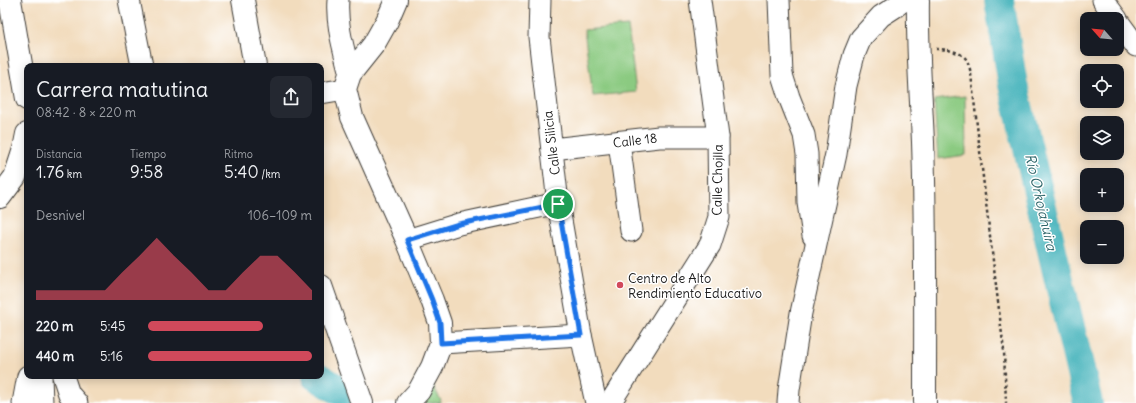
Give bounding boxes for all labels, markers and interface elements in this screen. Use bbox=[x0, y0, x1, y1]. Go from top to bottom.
north arrow bbox=[1080, 12, 1124, 56]
map controls bbox=[1080, 12, 1124, 264]
button: locate bbox=[1080, 64, 1124, 108]
text: Carrera matutina bbox=[36, 75, 208, 103]
button: share bbox=[270, 76, 312, 118]
text: 08:42 · 8 × 220 m bbox=[36, 104, 136, 121]
street label: Calle Silicia bbox=[539, 110, 564, 176]
button: layers bbox=[1080, 116, 1124, 160]
street label: Calle 18 bbox=[612, 129, 658, 152]
street label: Calle Chojlla bbox=[708, 144, 727, 216]
text: Distancia bbox=[36, 147, 82, 161]
text: Tiempo bbox=[130, 147, 166, 161]
text: Ritmo bbox=[224, 147, 253, 161]
water label: Río Orkojahuira bbox=[1021, 152, 1061, 253]
text: 1.76 bbox=[36, 161, 64, 183]
text: 9:58 bbox=[130, 161, 163, 183]
text: 5:40 bbox=[224, 161, 259, 183]
text: km bbox=[64, 167, 82, 181]
text: /km bbox=[259, 167, 281, 181]
button: + bbox=[1080, 168, 1124, 212]
pin bbox=[541, 187, 575, 221]
icon: arrive bbox=[547, 193, 569, 215]
text: Desnivel bbox=[36, 207, 85, 224]
text: 106–109 m bbox=[248, 207, 312, 224]
button: − bbox=[1080, 220, 1124, 264]
place label: Centro de Alto Rendimiento Educativo bbox=[628, 270, 762, 302]
marker: Centro de Alto Rendimiento Educativo bbox=[615, 280, 625, 290]
text: 220 m bbox=[36, 318, 73, 335]
text: 5:45 bbox=[100, 318, 125, 335]
text: 440 m bbox=[36, 348, 74, 365]
text: 5:16 bbox=[100, 348, 123, 365]

